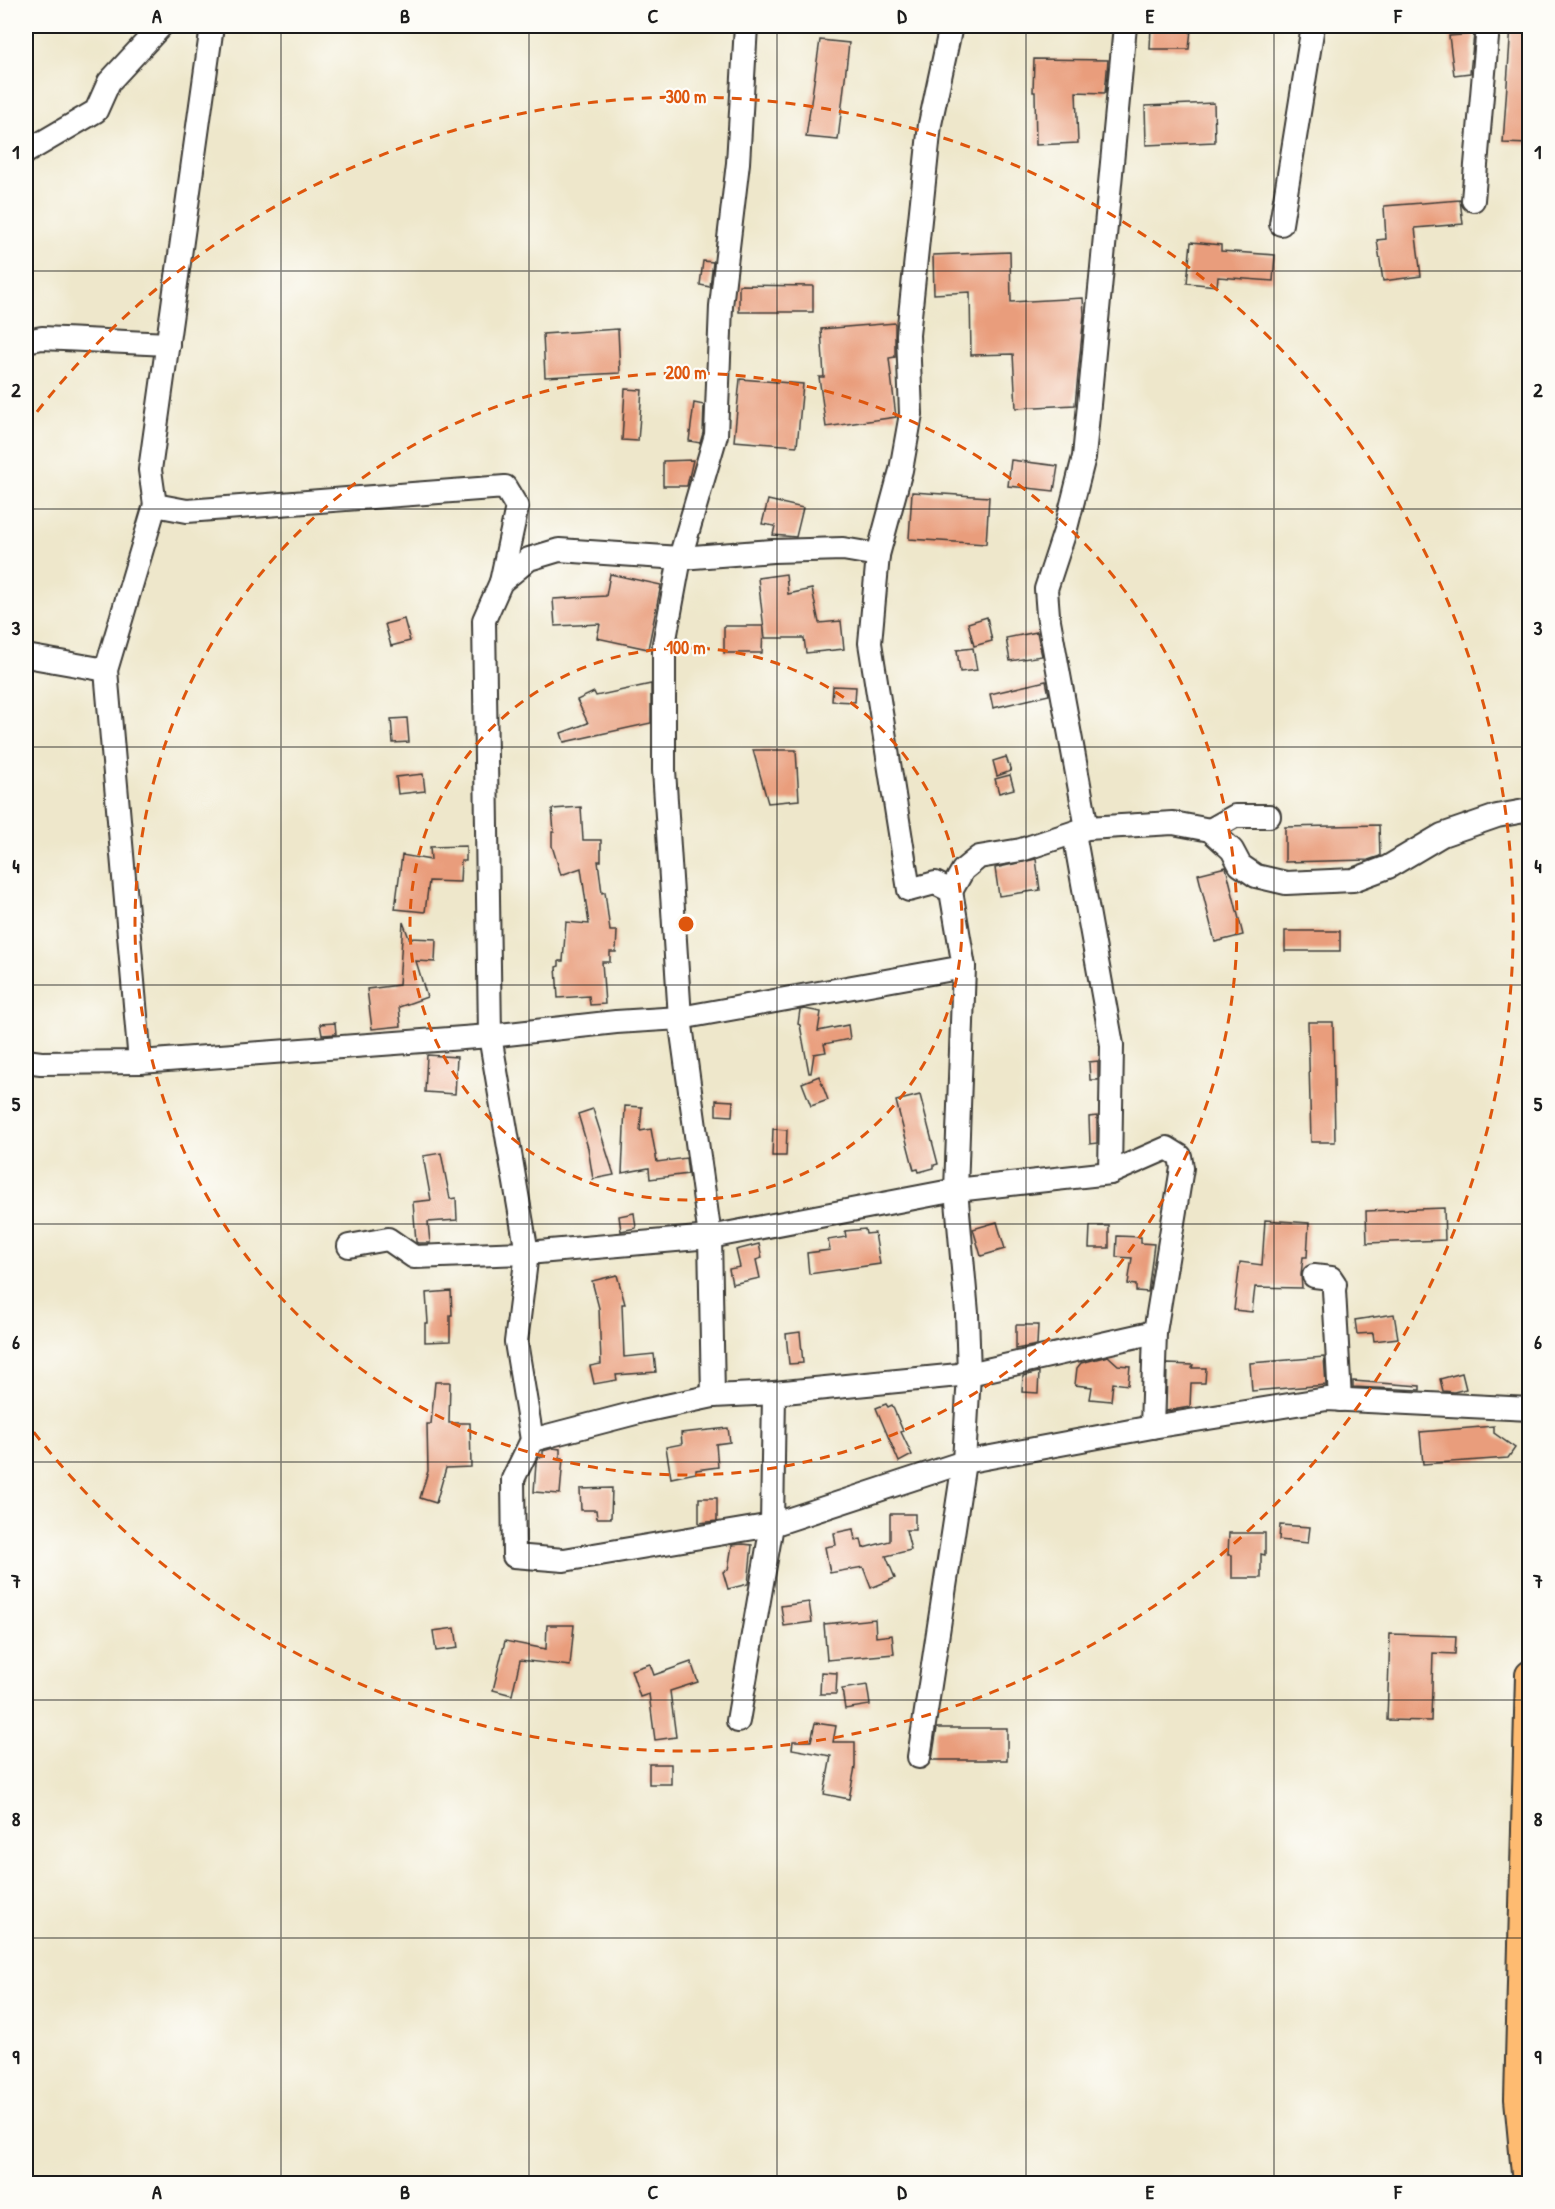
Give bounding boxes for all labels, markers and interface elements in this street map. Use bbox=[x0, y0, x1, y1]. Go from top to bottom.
text: A bbox=[152, 2, 162, 29]
text: B bbox=[400, 2, 410, 29]
text: C bbox=[648, 2, 659, 29]
text: D bbox=[897, 2, 907, 29]
text: E bbox=[1146, 2, 1155, 29]
text: F bbox=[1393, 2, 1403, 29]
text: 300 m bbox=[666, 84, 706, 109]
text: 1 bbox=[12, 138, 20, 165]
text: 1 bbox=[1534, 138, 1542, 165]
text: 200 m bbox=[666, 360, 706, 385]
text: 2 bbox=[11, 376, 21, 403]
text: 2 bbox=[1533, 376, 1543, 403]
text: 3 bbox=[12, 614, 21, 641]
text: 3 bbox=[1534, 614, 1543, 641]
text: 100 m bbox=[666, 635, 706, 660]
text: 4 bbox=[12, 852, 20, 879]
text: 4 bbox=[1534, 852, 1542, 879]
centre of rings bbox=[676, 914, 696, 934]
text: 5 bbox=[12, 1090, 21, 1117]
text: 5 bbox=[1534, 1090, 1543, 1117]
text: 6 bbox=[12, 1328, 20, 1355]
text: 6 bbox=[1534, 1328, 1542, 1355]
text: 7 bbox=[10, 1567, 21, 1594]
text: 7 bbox=[1532, 1567, 1543, 1594]
text: 8 bbox=[12, 1805, 21, 1832]
text: 8 bbox=[1534, 1805, 1543, 1832]
text: 9 bbox=[12, 2043, 20, 2070]
text: 9 bbox=[1534, 2043, 1542, 2070]
text: A bbox=[152, 2178, 162, 2205]
text: B bbox=[400, 2178, 410, 2205]
text: C bbox=[648, 2178, 659, 2205]
text: D bbox=[897, 2178, 907, 2205]
text: E bbox=[1146, 2178, 1155, 2205]
text: F bbox=[1393, 2178, 1403, 2205]

